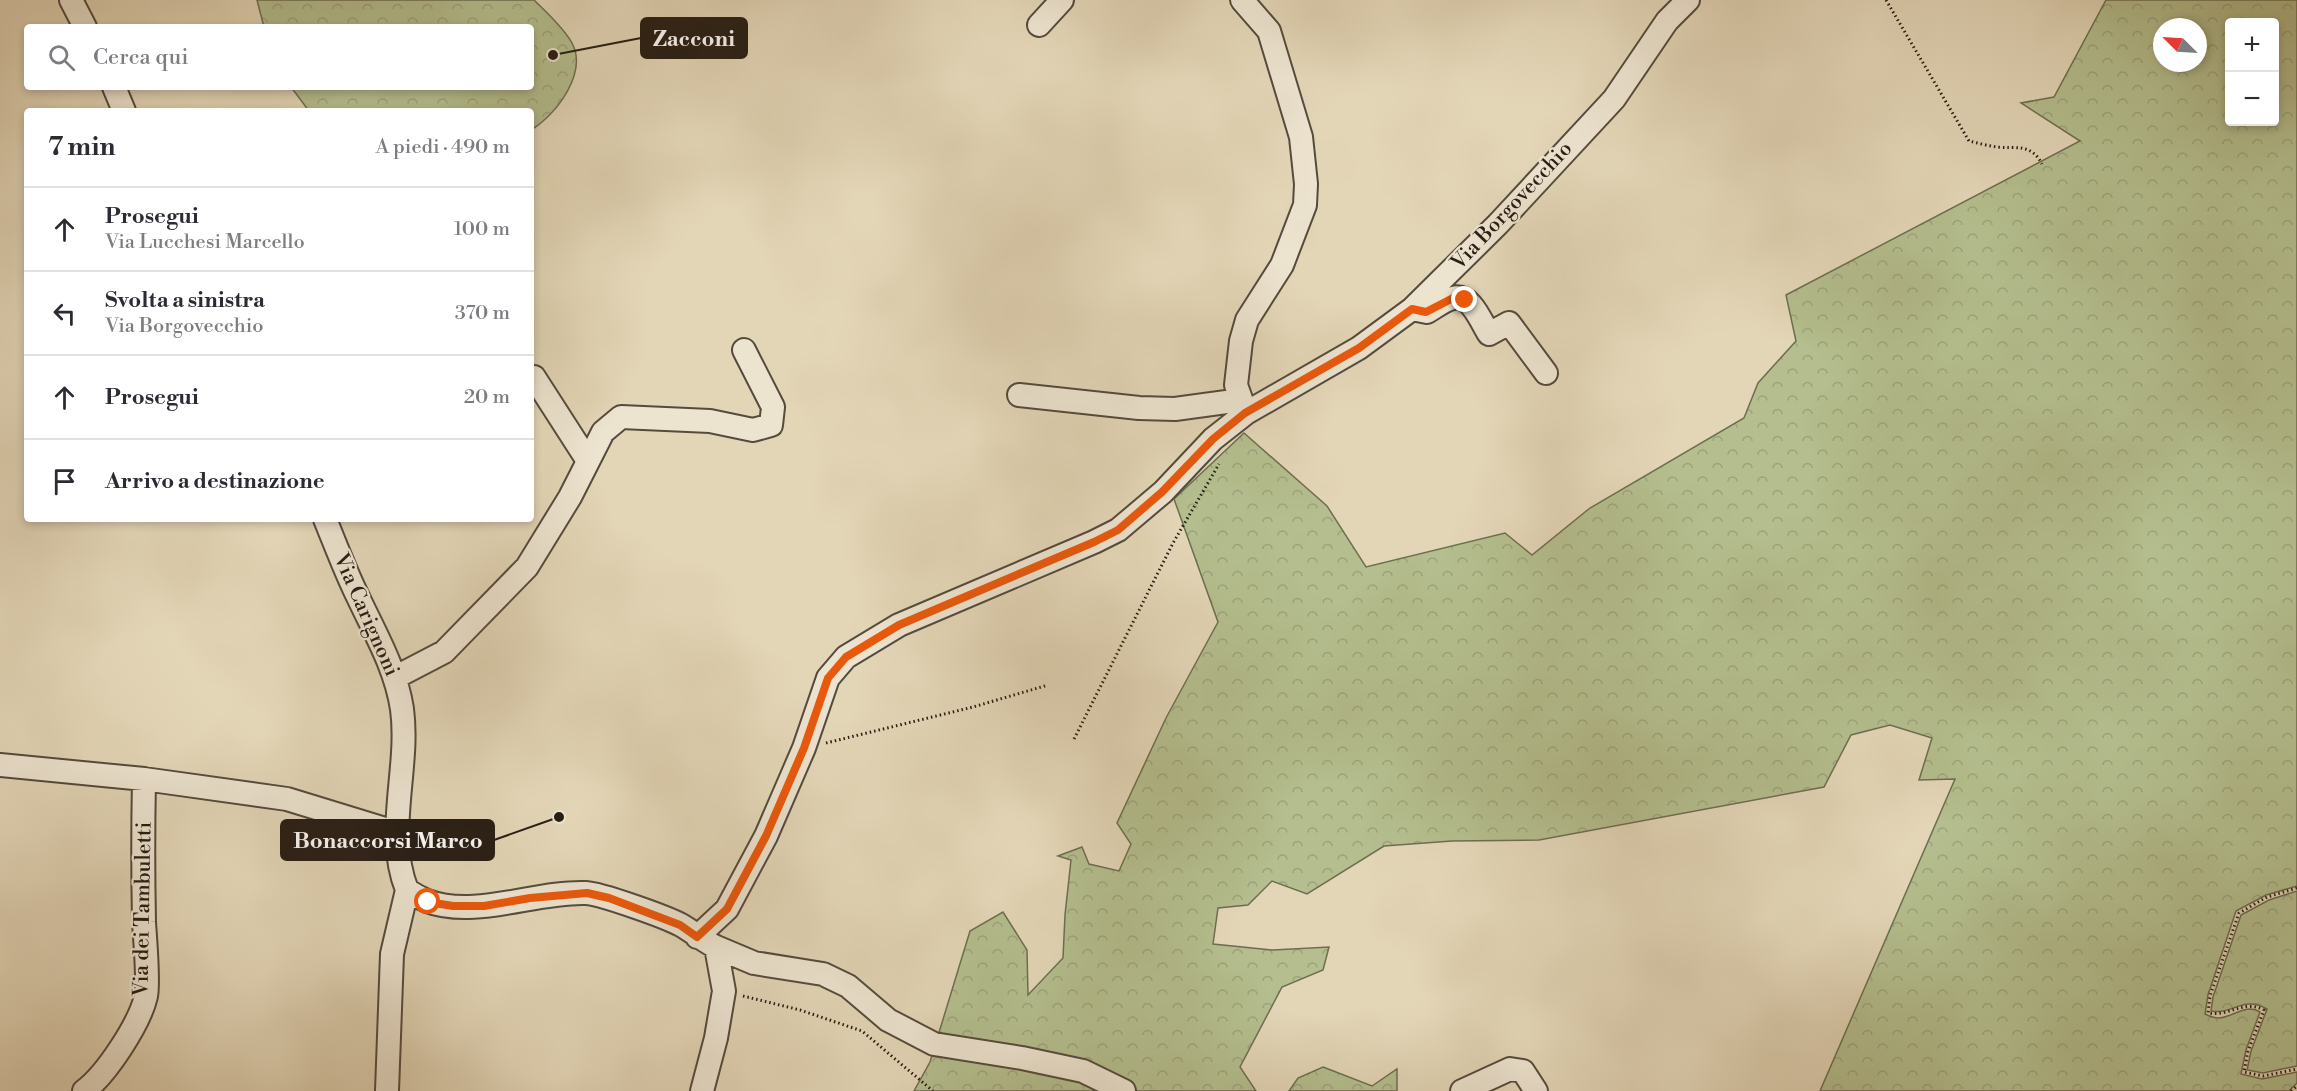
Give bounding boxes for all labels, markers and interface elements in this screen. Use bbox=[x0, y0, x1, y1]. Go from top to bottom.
callout: Zacconi bbox=[641, 18, 747, 58]
north arrow bbox=[2153, 18, 2207, 72]
map controls bbox=[2225, 18, 2279, 126]
button: + bbox=[2225, 18, 2279, 72]
search box bbox=[24, 24, 534, 90]
text: Zacconi bbox=[653, 26, 735, 53]
icon: search bbox=[45, 41, 78, 74]
text: Cerca qui bbox=[93, 44, 189, 71]
button: − bbox=[2225, 72, 2279, 126]
text: 7 min bbox=[48, 131, 115, 163]
text: A piedi · 490 m bbox=[375, 135, 510, 160]
street label: Via Borgovecchio bbox=[1445, 136, 1578, 276]
text: Prosegui bbox=[105, 203, 199, 230]
icon: ahead bbox=[48, 213, 81, 246]
text: 100 m bbox=[454, 217, 510, 242]
text: Via Lucchesi Marcello bbox=[105, 230, 305, 255]
route end bbox=[1451, 286, 1477, 312]
text: Svolta a sinistra bbox=[105, 287, 265, 314]
icon: left bbox=[48, 297, 81, 330]
text: 370 m bbox=[455, 301, 510, 326]
text: Via Borgovecchio bbox=[105, 314, 264, 339]
icon: ahead bbox=[48, 381, 81, 414]
text: Prosegui bbox=[105, 384, 199, 411]
text: 20 m bbox=[464, 385, 510, 410]
icon: arrive bbox=[48, 465, 81, 498]
text: Arrivo a destinazione bbox=[105, 468, 325, 495]
street label: Via Carignoni bbox=[327, 549, 405, 681]
callout: Bonaccorsi Marco bbox=[281, 820, 494, 860]
street label: Via dei Tambuletti bbox=[128, 821, 158, 998]
text: Bonaccorsi Marco bbox=[293, 828, 483, 855]
route start bbox=[414, 888, 440, 914]

